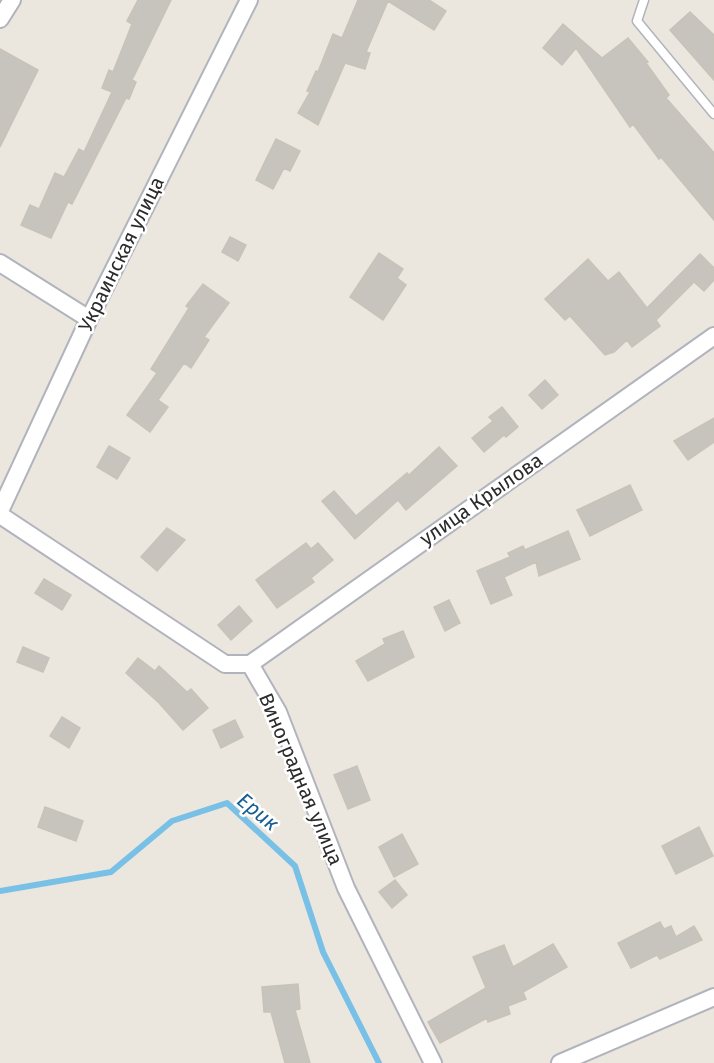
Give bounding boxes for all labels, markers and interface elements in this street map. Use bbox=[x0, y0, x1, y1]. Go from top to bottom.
street label: Украинская улица bbox=[73, 173, 169, 335]
street label: улица Крылова bbox=[415, 448, 547, 550]
street label: Виноградная улица bbox=[254, 689, 348, 869]
water label: Ерик bbox=[232, 787, 284, 837]

